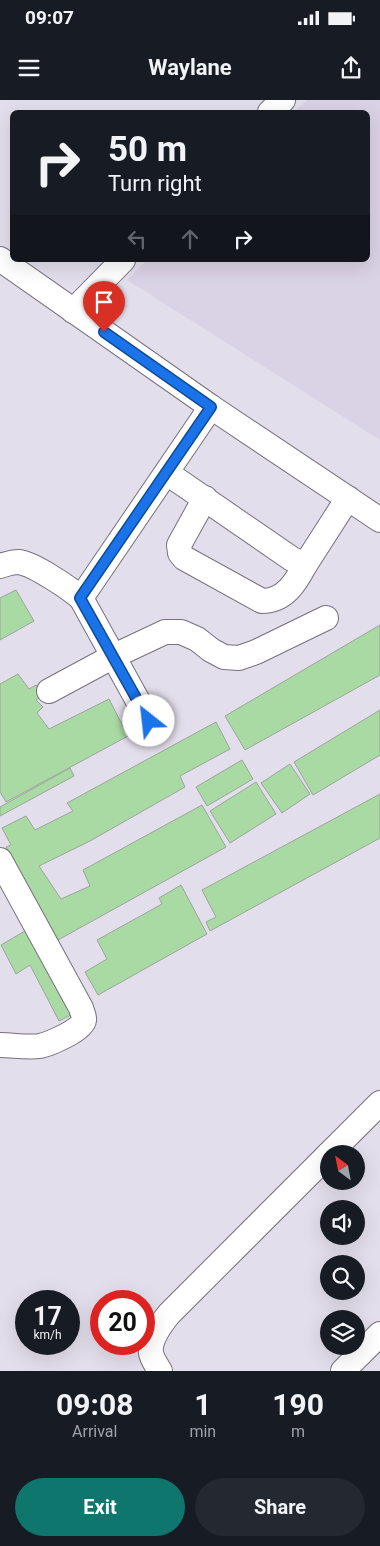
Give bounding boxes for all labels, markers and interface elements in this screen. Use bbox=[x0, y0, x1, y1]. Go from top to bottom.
text: 09:07 bbox=[25, 6, 74, 29]
icon: menu bbox=[15, 54, 43, 82]
icon: share bbox=[337, 54, 365, 82]
text: Waylane bbox=[148, 55, 232, 80]
text: 50 m bbox=[108, 129, 187, 170]
icon: right bbox=[25, 130, 90, 195]
text: Turn right bbox=[108, 171, 202, 196]
icon: left bbox=[123, 225, 151, 253]
icon: ahead bbox=[176, 225, 204, 253]
icon: right bbox=[229, 225, 257, 253]
pin bbox=[83, 281, 125, 332]
icon: arrive bbox=[90, 288, 118, 316]
position arrow bbox=[122, 694, 174, 746]
north arrow bbox=[320, 1145, 365, 1190]
map controls bbox=[320, 1145, 365, 1355]
button: sound bbox=[320, 1200, 365, 1245]
button: search bbox=[320, 1255, 365, 1300]
speed limit sign: 20 bbox=[90, 1290, 155, 1355]
text: 17 bbox=[33, 1302, 62, 1331]
button: layers bbox=[320, 1310, 365, 1355]
text: km/h bbox=[33, 1328, 62, 1342]
text: 09:08 bbox=[56, 1387, 133, 1422]
text: 1 bbox=[194, 1387, 211, 1422]
text: 190 bbox=[272, 1387, 324, 1422]
text: Arrival bbox=[72, 1422, 117, 1441]
text: min bbox=[189, 1422, 216, 1441]
text: m bbox=[291, 1422, 305, 1441]
button: Exit bbox=[15, 1478, 185, 1536]
button: Share bbox=[195, 1478, 365, 1536]

